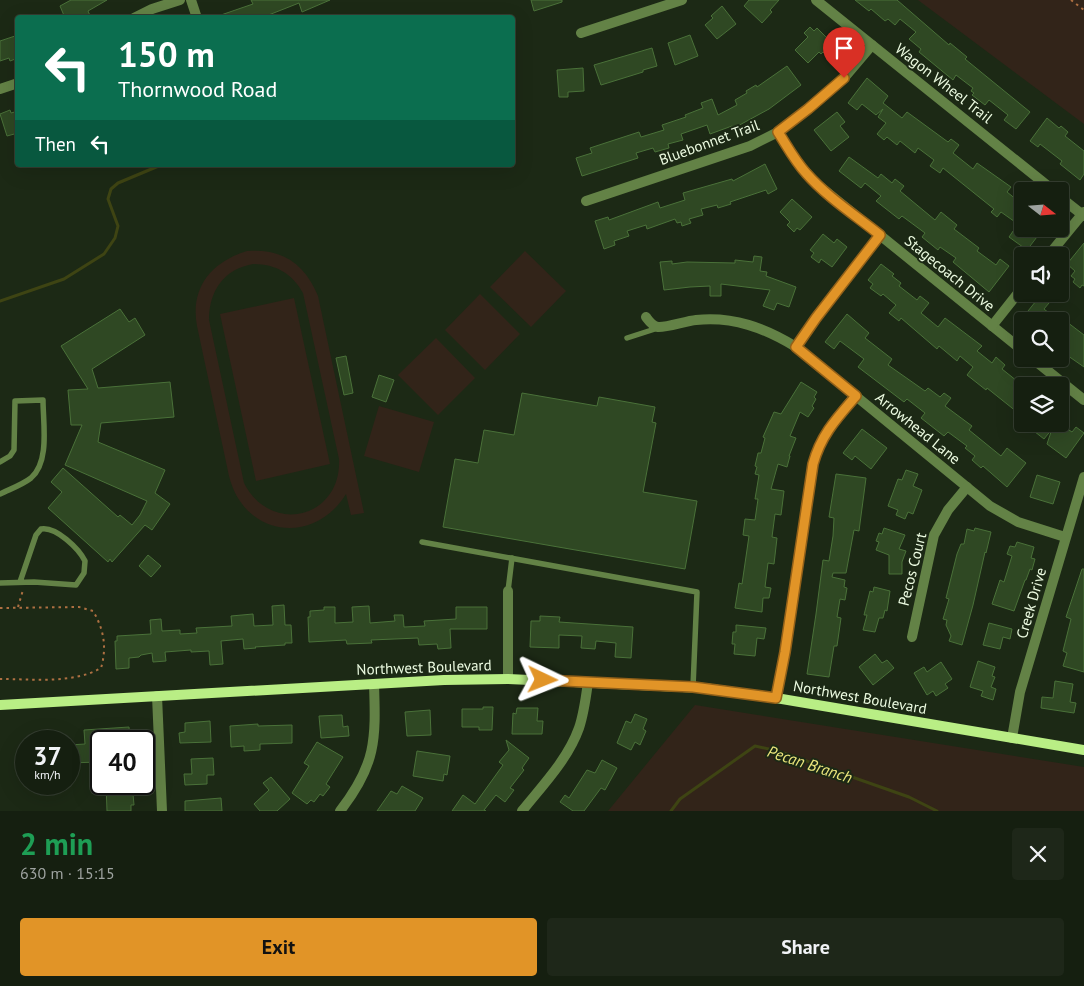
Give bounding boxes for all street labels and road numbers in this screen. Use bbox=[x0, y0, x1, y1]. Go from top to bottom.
street label: Wagon Wheel Trail bbox=[891, 39, 997, 127]
street label: Bluebonnet Trail bbox=[656, 115, 762, 169]
street label: Stagecoach Drive bbox=[901, 231, 999, 315]
street label: Arrowhead Lane bbox=[872, 388, 964, 468]
street label: Pecos Court bbox=[894, 530, 930, 608]
street label: Creek Drive bbox=[1012, 565, 1050, 641]
street label: Northwest Boulevard bbox=[356, 655, 492, 679]
street label: Northwest Boulevard bbox=[792, 676, 928, 718]

